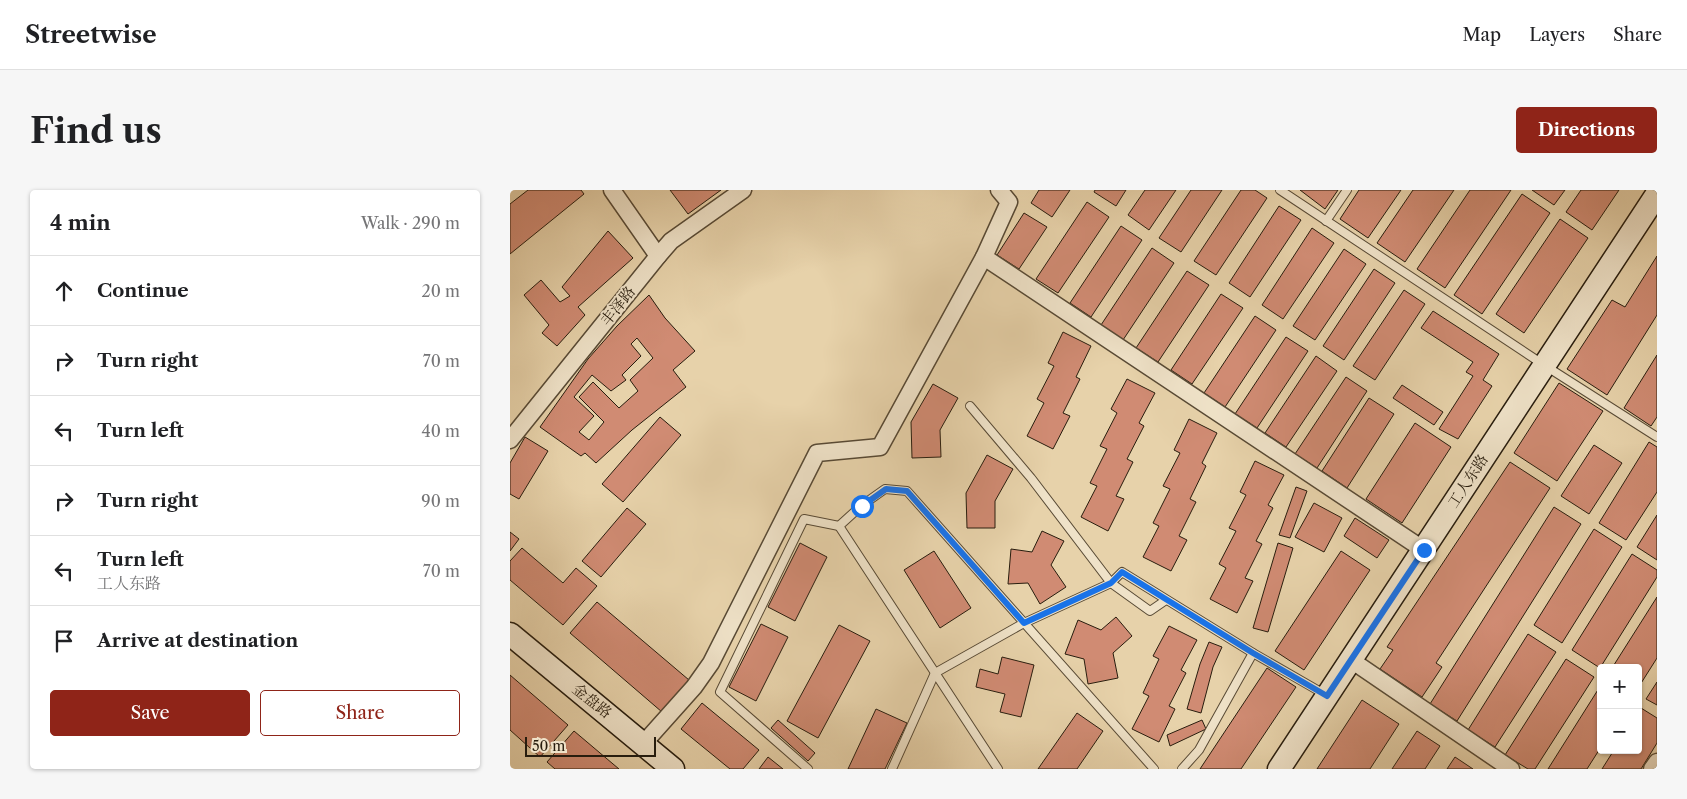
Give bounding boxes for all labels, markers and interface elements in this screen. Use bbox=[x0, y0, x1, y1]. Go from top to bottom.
text: Streetwise bbox=[25, 20, 157, 49]
text: Map bbox=[1463, 24, 1501, 46]
text: Layers bbox=[1529, 24, 1585, 46]
text: Share bbox=[1613, 24, 1662, 46]
button: Directions bbox=[1516, 107, 1657, 153]
text: Find us bbox=[30, 109, 162, 152]
text: 4 min bbox=[50, 210, 111, 235]
text: Walk · 290 m bbox=[361, 213, 460, 233]
icon: ahead bbox=[50, 277, 78, 305]
text: Continue bbox=[97, 279, 189, 302]
text: 20 m bbox=[421, 281, 460, 301]
street label: 丰泽路 bbox=[596, 282, 639, 329]
icon: right bbox=[50, 347, 78, 375]
text: Turn right bbox=[97, 349, 198, 372]
text: 70 m bbox=[423, 351, 460, 371]
icon: left bbox=[50, 417, 78, 445]
text: Turn left bbox=[97, 419, 184, 442]
text: 40 m bbox=[421, 421, 460, 441]
street label: 工人东路 bbox=[1443, 450, 1492, 511]
icon: right bbox=[50, 487, 78, 515]
text: Turn right bbox=[97, 489, 198, 512]
text: 90 m bbox=[421, 491, 460, 511]
route start bbox=[851, 495, 874, 518]
route end bbox=[1413, 539, 1436, 562]
text: Turn left bbox=[97, 548, 184, 571]
icon: left bbox=[50, 557, 78, 585]
text: 70 m bbox=[423, 561, 460, 581]
text: 工人东路 bbox=[97, 573, 161, 593]
icon: arrive bbox=[50, 627, 78, 655]
text: Arrive at destination bbox=[97, 629, 298, 652]
map controls bbox=[1597, 664, 1642, 754]
button: + bbox=[1597, 664, 1642, 709]
street label: 金盘路 bbox=[569, 679, 616, 722]
button: Save bbox=[50, 690, 250, 736]
button: Share bbox=[260, 690, 460, 736]
button: − bbox=[1597, 709, 1642, 754]
scale bar bbox=[525, 734, 656, 757]
text: 50 m bbox=[532, 737, 565, 755]

